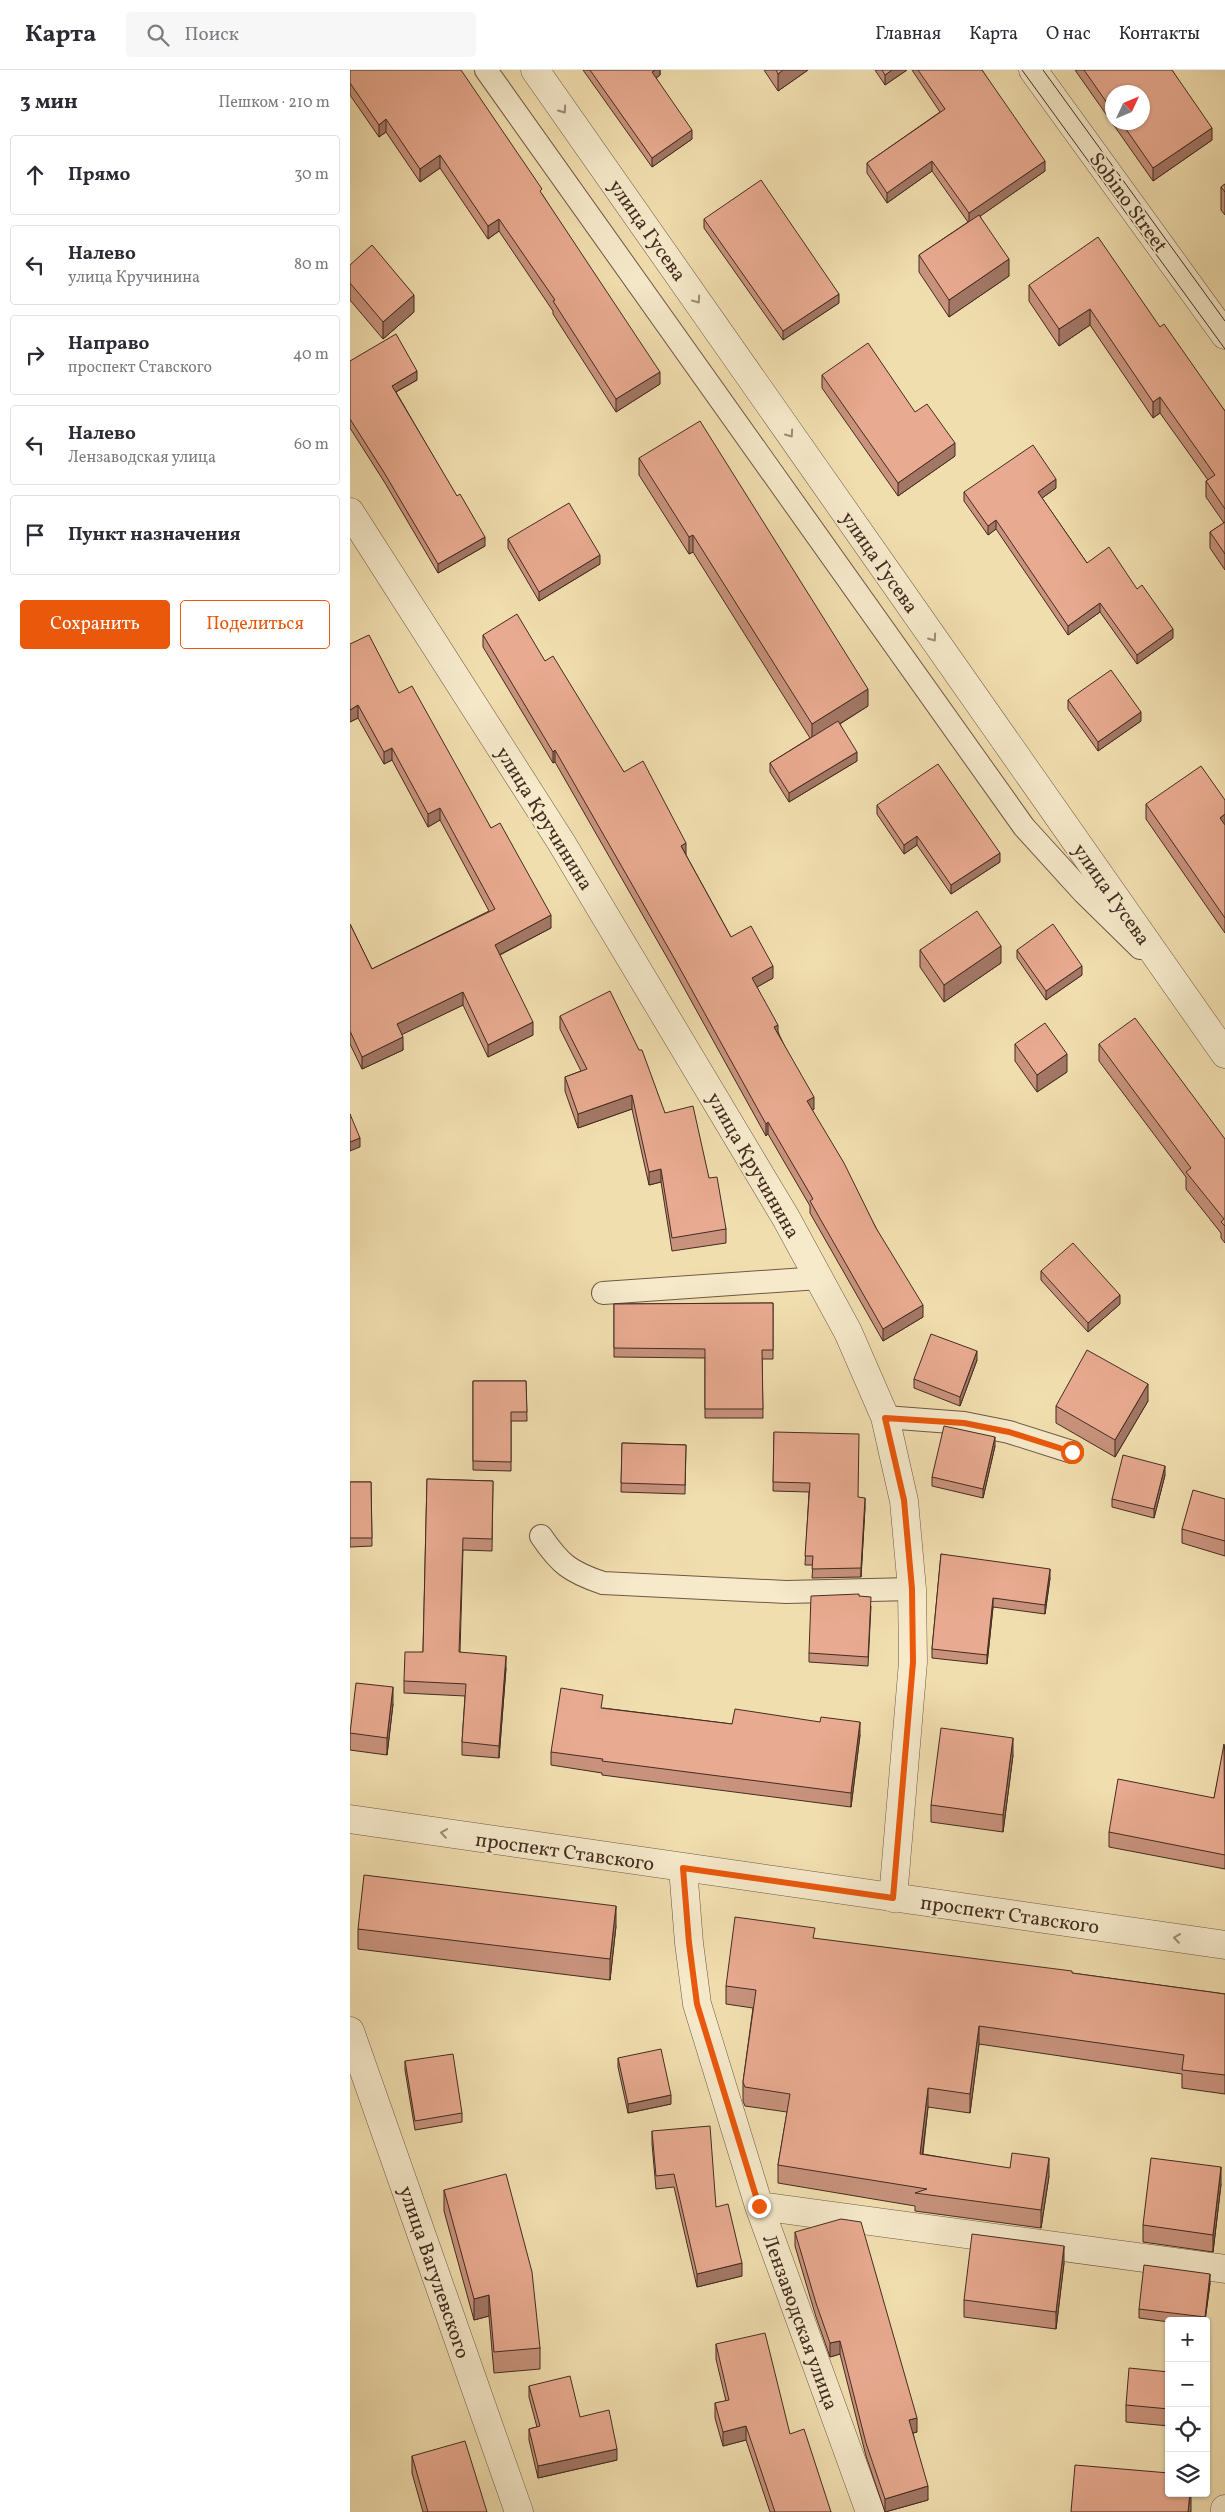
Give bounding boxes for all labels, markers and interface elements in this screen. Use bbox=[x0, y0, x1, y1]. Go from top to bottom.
search box bbox=[126, 12, 476, 57]
text: Карта bbox=[25, 18, 96, 52]
icon: search bbox=[144, 21, 172, 49]
text: Поиск bbox=[184, 22, 239, 48]
text: Главная bbox=[875, 22, 941, 47]
text: Карта bbox=[969, 22, 1018, 47]
text: О нас bbox=[1046, 22, 1091, 47]
text: Контакты bbox=[1119, 22, 1200, 47]
north arrow bbox=[1105, 85, 1150, 130]
text: 3 мин bbox=[20, 88, 78, 117]
text: Пешком · 210 m bbox=[218, 92, 330, 114]
one-way arrow bbox=[557, 104, 566, 114]
street label: Sobino Street bbox=[1082, 147, 1173, 259]
icon: ahead bbox=[21, 161, 49, 189]
text: Прямо bbox=[68, 162, 130, 188]
text: 30 m bbox=[294, 164, 329, 186]
street label: улица Гусева bbox=[601, 174, 692, 288]
text: Налево bbox=[68, 241, 136, 267]
icon: left bbox=[21, 251, 49, 279]
text: 80 m bbox=[294, 254, 329, 276]
text: улица Кручинина bbox=[68, 267, 200, 289]
one-way arrow bbox=[691, 295, 700, 304]
text: Направо bbox=[68, 331, 150, 357]
icon: right bbox=[21, 341, 49, 369]
text: 40 m bbox=[293, 344, 329, 366]
text: проспект Ставского bbox=[68, 357, 212, 379]
text: Налево bbox=[68, 421, 136, 447]
one-way arrow bbox=[784, 428, 793, 437]
icon: left bbox=[21, 431, 49, 459]
text: 60 m bbox=[294, 434, 329, 456]
text: Лензаводская улица bbox=[68, 447, 216, 469]
street label: улица Гусева bbox=[833, 506, 924, 620]
icon: arrive bbox=[21, 521, 49, 549]
text: Пункт назначения bbox=[68, 522, 241, 548]
button: Сохранить bbox=[20, 600, 170, 649]
button: Поделиться bbox=[180, 600, 330, 649]
one-way arrow bbox=[927, 633, 936, 642]
street label: улица Кручинина bbox=[488, 742, 599, 896]
street label: улица Гусева bbox=[1065, 838, 1156, 952]
street label: улица Кручинина bbox=[699, 1088, 806, 1244]
route start bbox=[1061, 1441, 1084, 1464]
street label: проспект Ставского bbox=[474, 1827, 656, 1879]
one-way arrow bbox=[440, 1828, 448, 1839]
street label: проспект Ставского bbox=[919, 1890, 1101, 1942]
one-way arrow bbox=[1172, 1933, 1180, 1944]
street label: улица Вагулевского bbox=[390, 2183, 476, 2363]
route end bbox=[748, 2195, 771, 2218]
street label: Лензаводская улица bbox=[754, 2231, 844, 2414]
map controls bbox=[1165, 2317, 1210, 2497]
button: + bbox=[1165, 2317, 1210, 2362]
button: − bbox=[1165, 2362, 1210, 2407]
button: locate bbox=[1165, 2407, 1210, 2452]
button: layers bbox=[1165, 2452, 1210, 2497]

